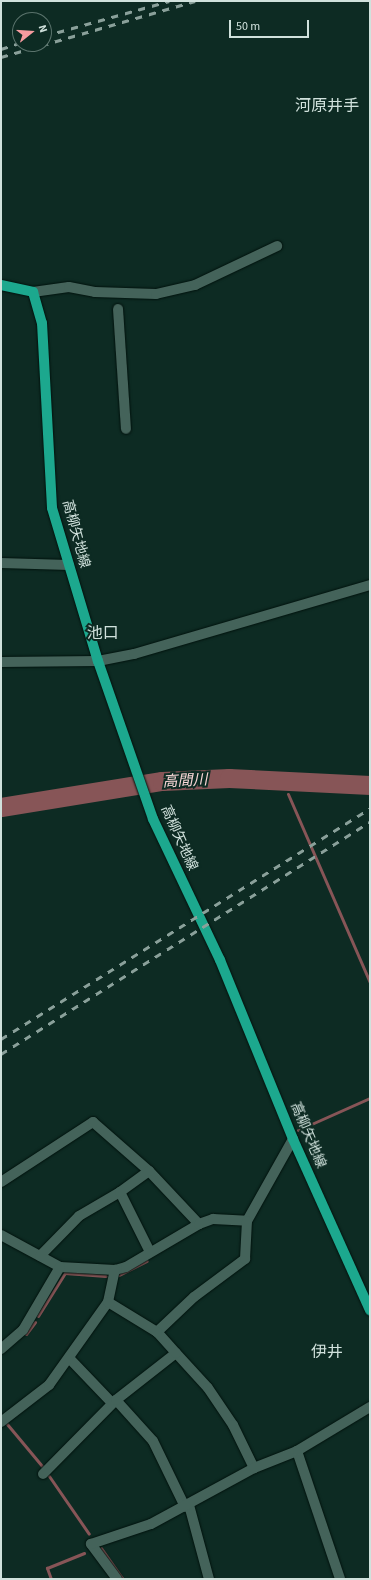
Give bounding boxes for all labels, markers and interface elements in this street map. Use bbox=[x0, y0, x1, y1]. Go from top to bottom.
north arrow bbox=[12, 12, 52, 52]
scale bar bbox=[231, 12, 311, 38]
text: 50 m bbox=[236, 18, 260, 35]
text: N bbox=[35, 23, 51, 34]
district label: 河原井手 bbox=[295, 96, 359, 116]
street label: 高柳矢地線 bbox=[59, 498, 93, 570]
district label: 池口 bbox=[87, 623, 119, 643]
water label: 高間川 bbox=[162, 771, 208, 791]
street label: 高柳矢地線 bbox=[157, 803, 201, 873]
street label: 高柳矢地線 bbox=[287, 1100, 329, 1170]
district label: 伊井 bbox=[311, 1342, 343, 1362]

